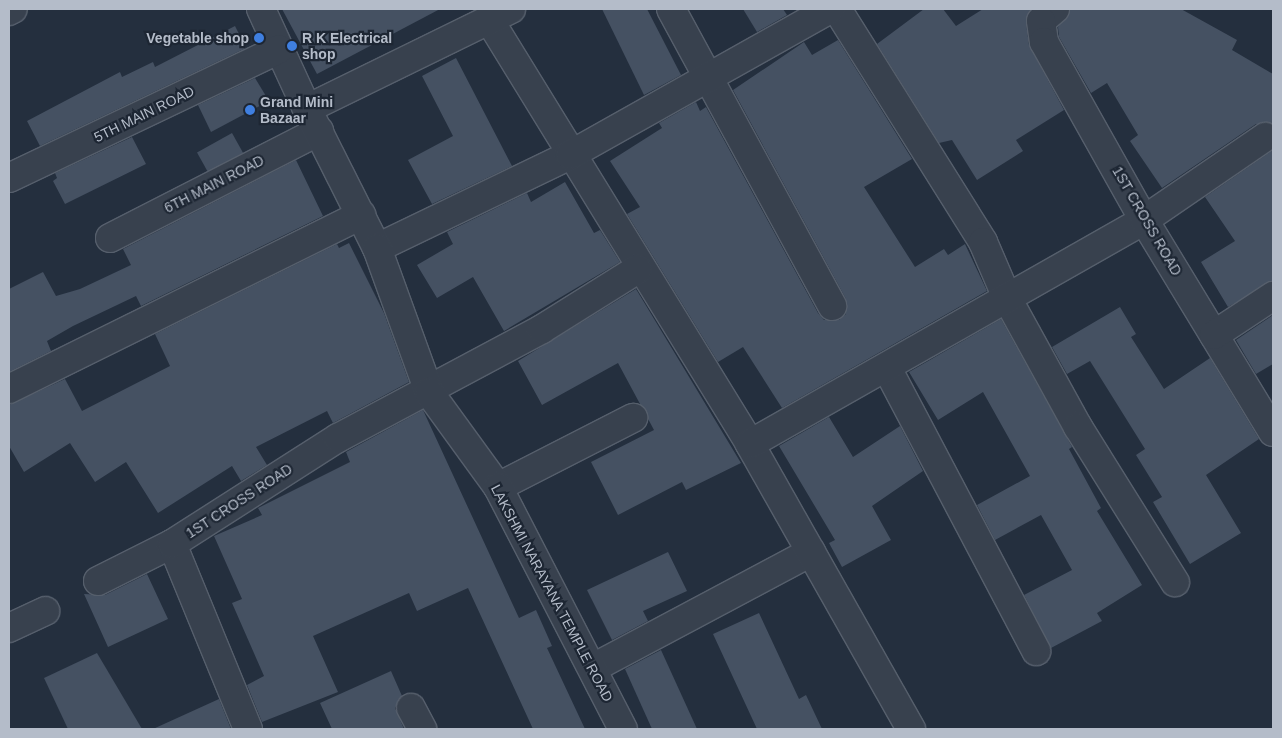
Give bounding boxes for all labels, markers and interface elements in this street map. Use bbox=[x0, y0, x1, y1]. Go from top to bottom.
place label: Vegetable shop bbox=[146, 30, 249, 46]
place label: R K Electrical shop bbox=[302, 30, 392, 62]
marker: Vegetable shop bbox=[253, 32, 265, 44]
marker: R K Electrical shop bbox=[286, 40, 298, 52]
street label: 5TH MAIN ROAD bbox=[91, 82, 197, 146]
place label: Grand Mini Bazaar bbox=[260, 94, 333, 126]
marker: Grand Mini Bazaar bbox=[244, 104, 256, 116]
street label: 6TH MAIN ROAD bbox=[161, 152, 267, 216]
street label: 1ST CROSS ROAD bbox=[1109, 163, 1185, 279]
street label: 1ST CROSS ROAD bbox=[183, 460, 295, 542]
street label: LAKSHMI NARAYANA TEMPLE ROAD bbox=[487, 481, 617, 705]

